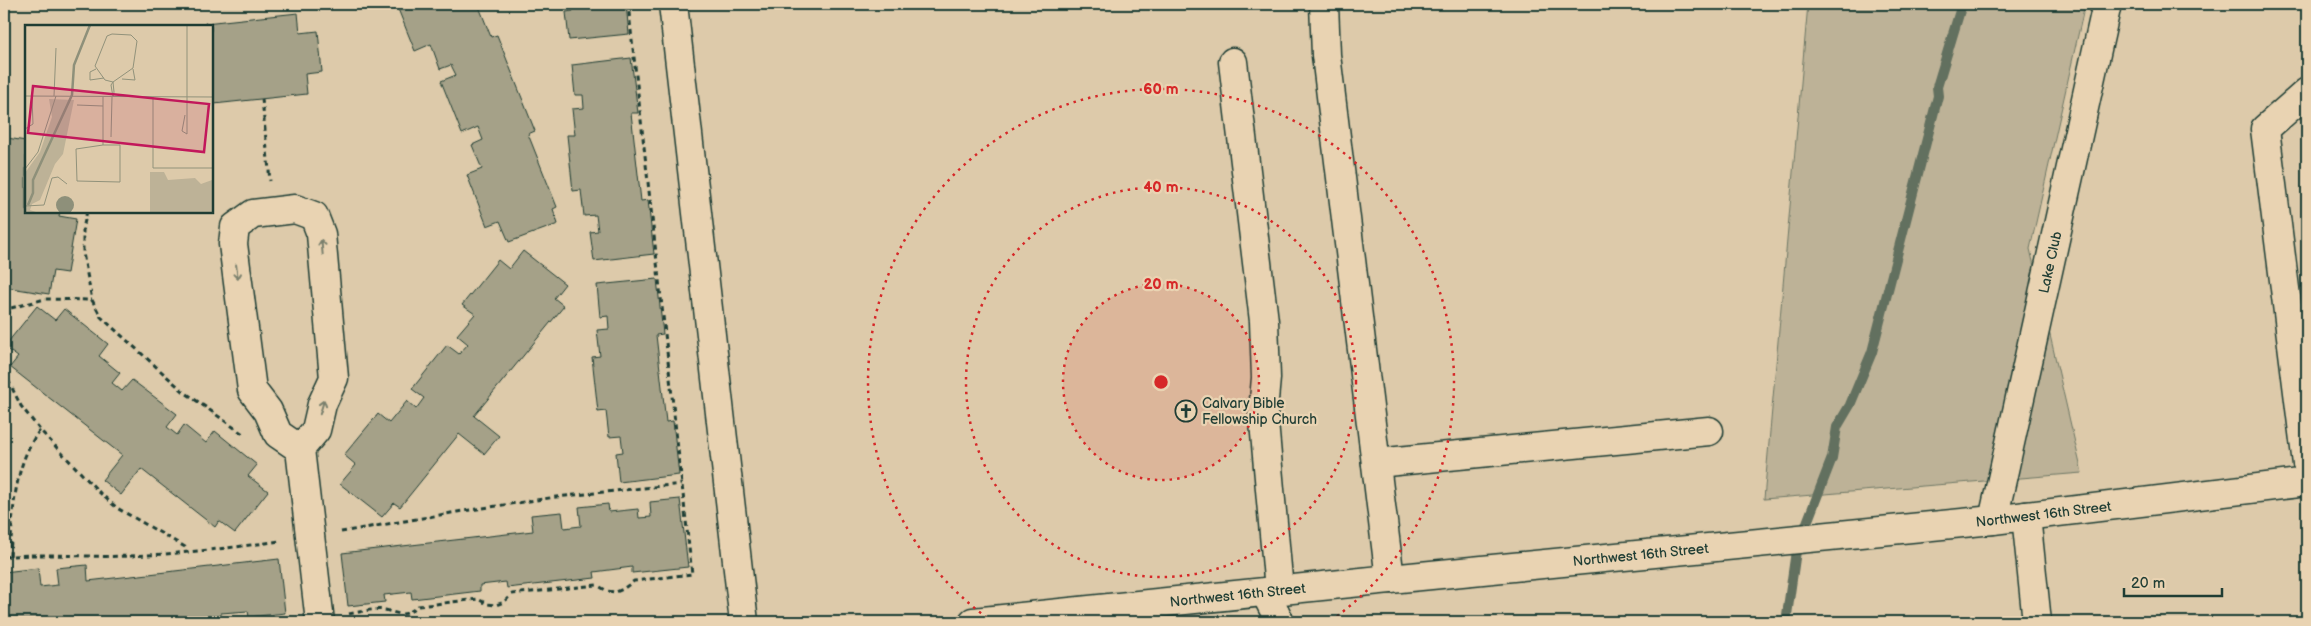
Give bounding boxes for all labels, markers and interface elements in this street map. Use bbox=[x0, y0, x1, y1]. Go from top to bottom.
inset map bbox=[25, 25, 212, 212]
text: 60 m bbox=[1143, 80, 1179, 99]
text: 40 m bbox=[1143, 178, 1179, 197]
street label: Lake Club bbox=[2035, 230, 2066, 295]
one-way arrow bbox=[318, 240, 327, 256]
one-way arrow bbox=[232, 263, 242, 279]
text: 20 m bbox=[1144, 275, 1179, 294]
centre of rings bbox=[1152, 373, 1170, 391]
place label: Calvary Bible Fellowship Church bbox=[1202, 395, 1317, 428]
one-way arrow bbox=[317, 399, 327, 415]
church icon: Calvary Bible Fellowship Church bbox=[1174, 399, 1198, 423]
street label: Northwest 16th Street bbox=[1975, 498, 2113, 531]
street label: Northwest 16th Street bbox=[1572, 540, 1710, 570]
scale bar bbox=[2124, 566, 2221, 598]
text: 20 m bbox=[2131, 574, 2165, 593]
street label: Northwest 16th Street bbox=[1169, 580, 1307, 611]

